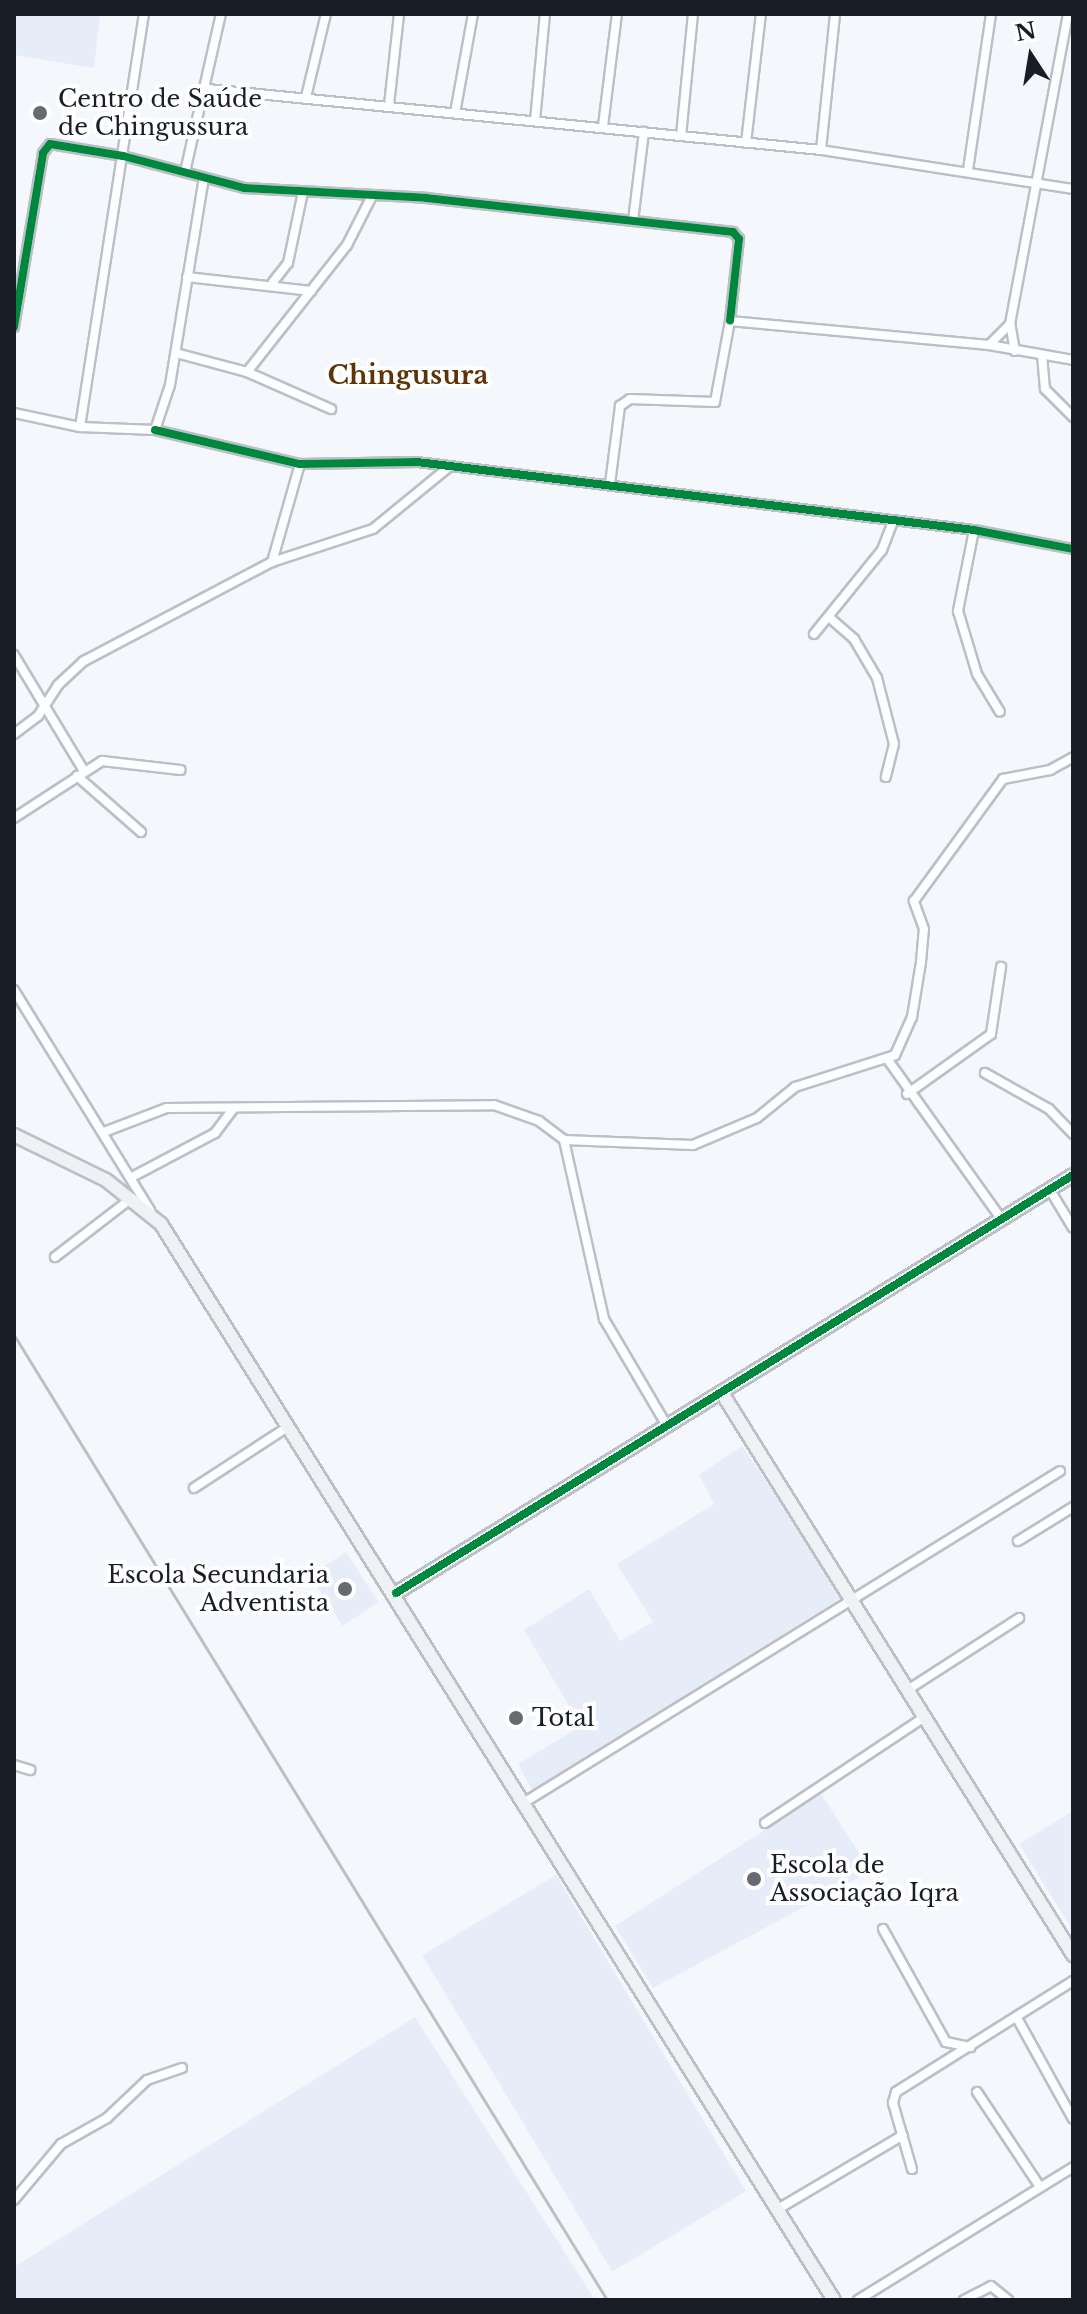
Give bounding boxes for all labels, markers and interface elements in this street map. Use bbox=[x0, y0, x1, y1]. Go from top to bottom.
north arrow bbox=[991, 16, 1071, 96]
text: N bbox=[1013, 17, 1039, 47]
place label: Centro de Saúde de Chingussura bbox=[58, 85, 262, 141]
marker: Centro de Saúde de Chingussura bbox=[29, 102, 51, 124]
district label: Chingusura bbox=[328, 360, 488, 392]
place label: Escola Secundaria Adventista bbox=[107, 1561, 329, 1617]
marker: Escola Secundaria Adventista bbox=[336, 1580, 354, 1598]
place label: Total bbox=[532, 1704, 594, 1732]
marker: Total bbox=[507, 1709, 525, 1727]
place label: Escola de Associação Iqra bbox=[770, 1851, 959, 1907]
marker: Escola de Associação Iqra bbox=[745, 1870, 763, 1888]

